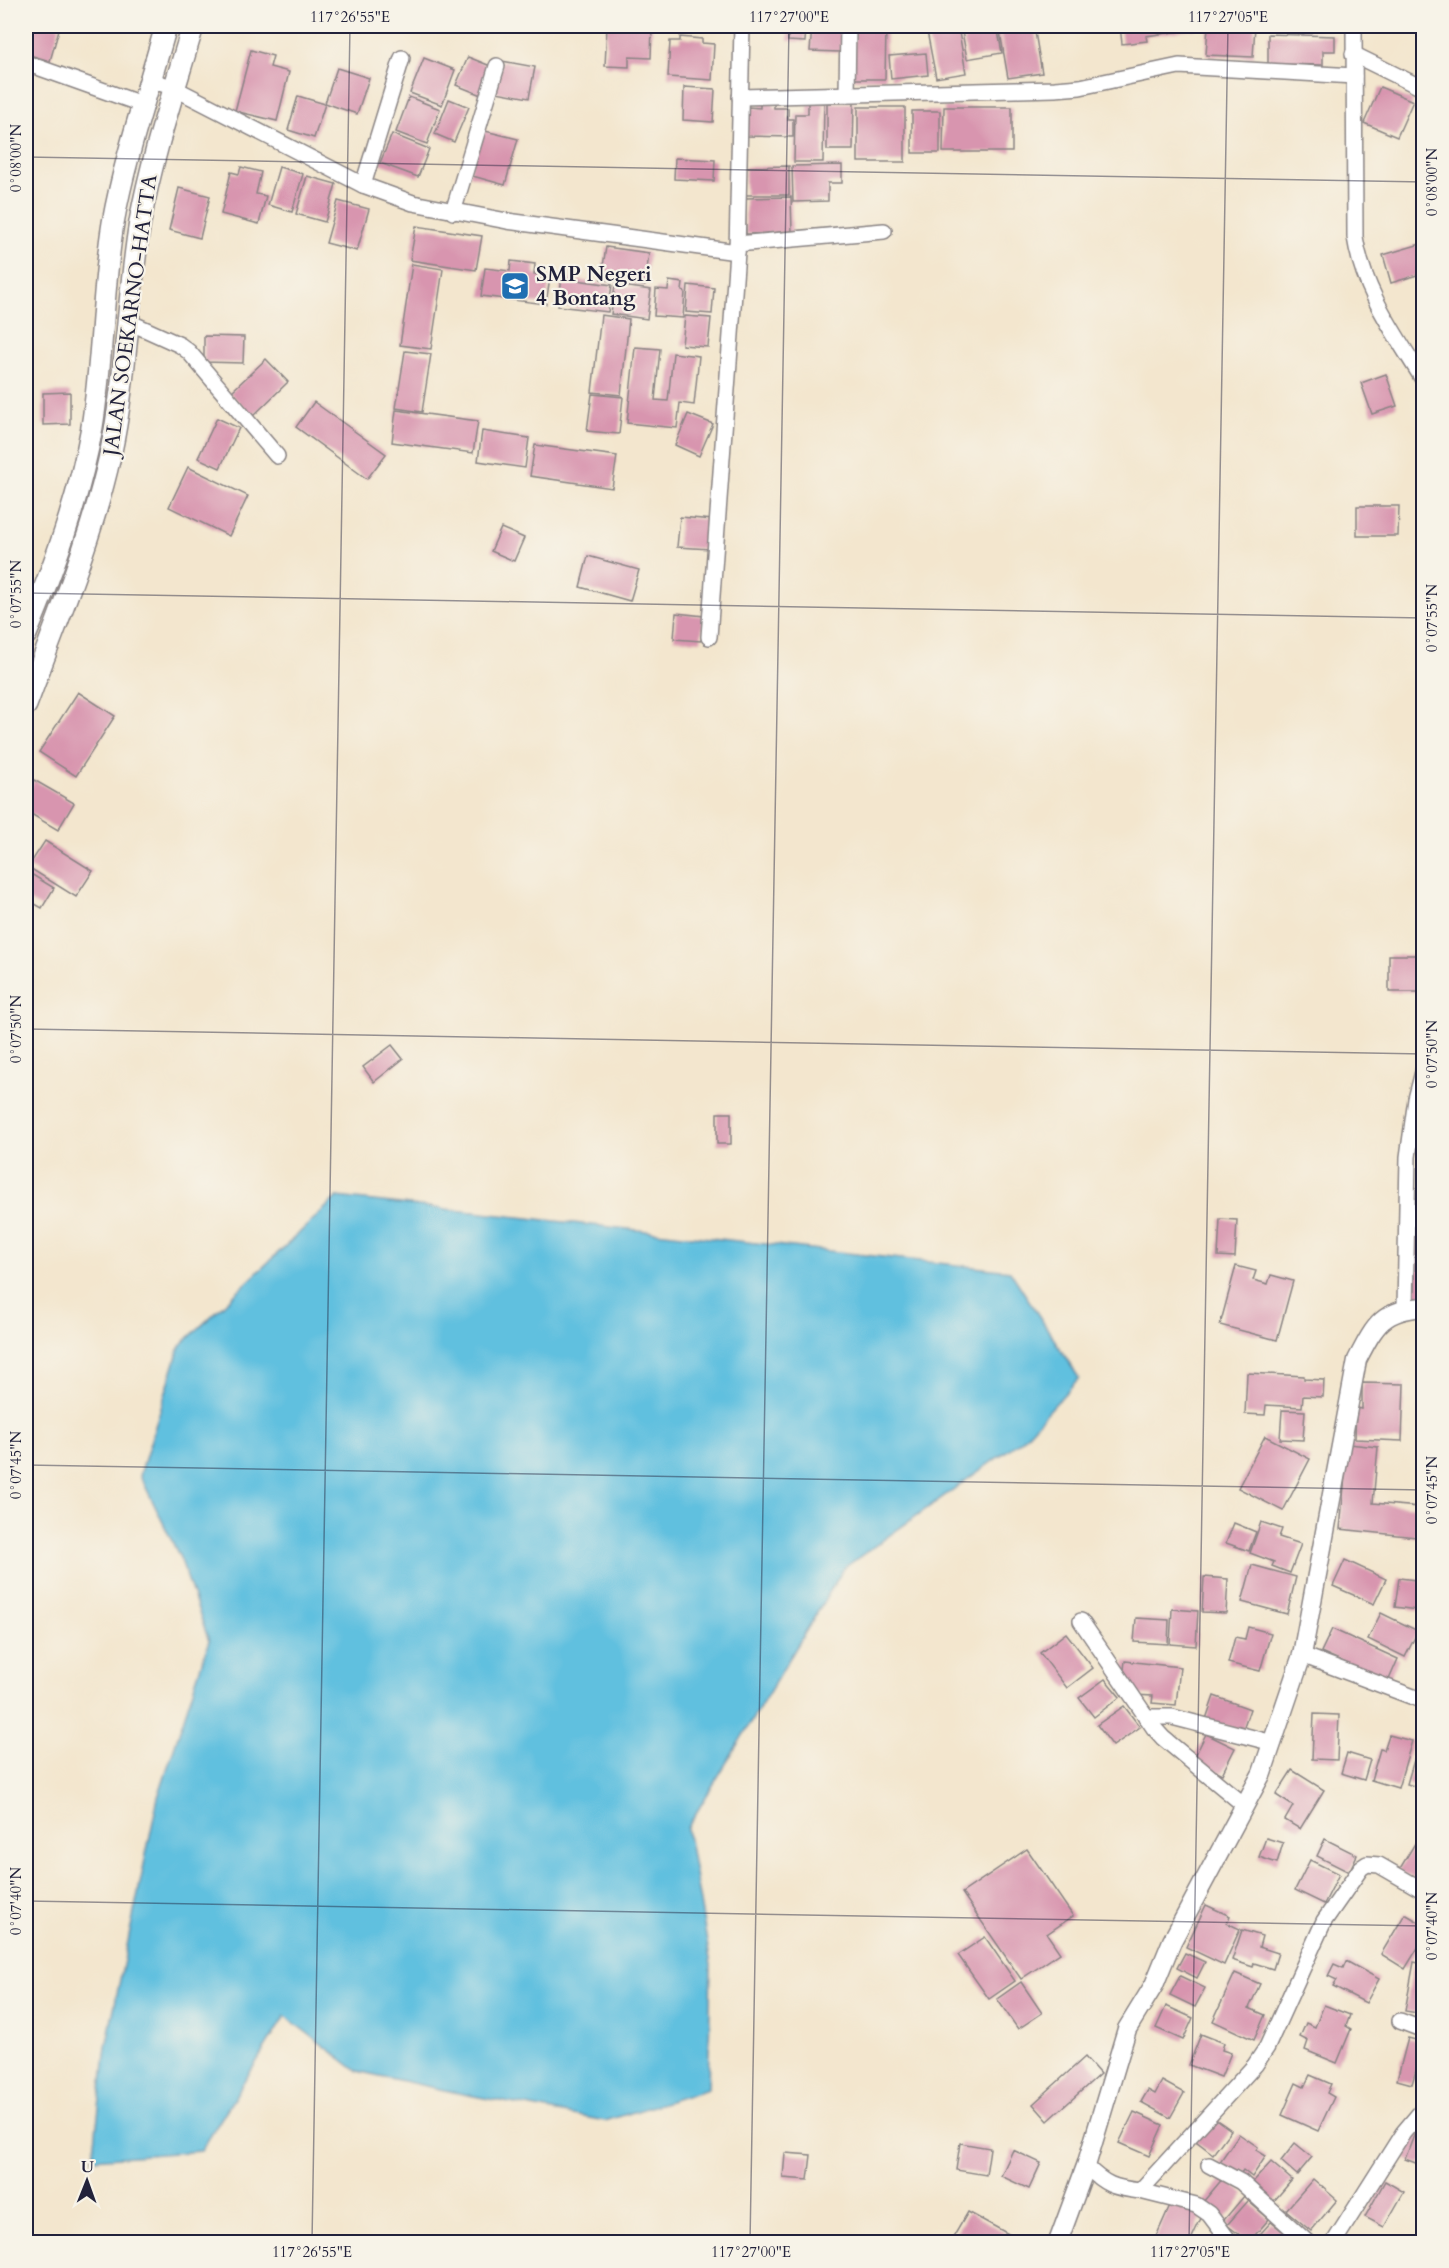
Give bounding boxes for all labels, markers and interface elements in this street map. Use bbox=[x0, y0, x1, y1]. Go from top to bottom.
text: 117°26'55"E bbox=[310, 7, 390, 27]
text: 117°27'00"E bbox=[749, 7, 829, 27]
text: 117°27'05"E bbox=[1188, 7, 1268, 27]
text: 0°08'00"N bbox=[6, 124, 26, 192]
text: 0°08'00"N bbox=[1422, 148, 1442, 216]
street label: JALAN SOEKARNO-HATTA bbox=[96, 173, 165, 461]
place label: SMP Negeri 4 Bontang bbox=[536, 260, 652, 313]
school or university icon: SMP Negeri 4 Bontang bbox=[499, 270, 531, 302]
text: 0°07'55"N bbox=[6, 560, 26, 628]
text: 0°07'55"N bbox=[1422, 584, 1442, 652]
text: 0°07'50"N bbox=[6, 995, 26, 1063]
text: 0°07'50"N bbox=[1422, 1020, 1442, 1088]
text: 0°07'45"N bbox=[6, 1431, 26, 1499]
text: 0°07'45"N bbox=[1422, 1456, 1442, 1524]
text: 0°07'40"N bbox=[6, 1867, 26, 1935]
text: 0°07'40"N bbox=[1422, 1892, 1442, 1960]
north arrow bbox=[57, 2151, 117, 2211]
text: U bbox=[81, 2156, 94, 2178]
text: 117°26'55"E bbox=[272, 2242, 352, 2262]
text: 117°27'00"E bbox=[711, 2242, 791, 2262]
text: 117°27'05"E bbox=[1150, 2242, 1230, 2262]

